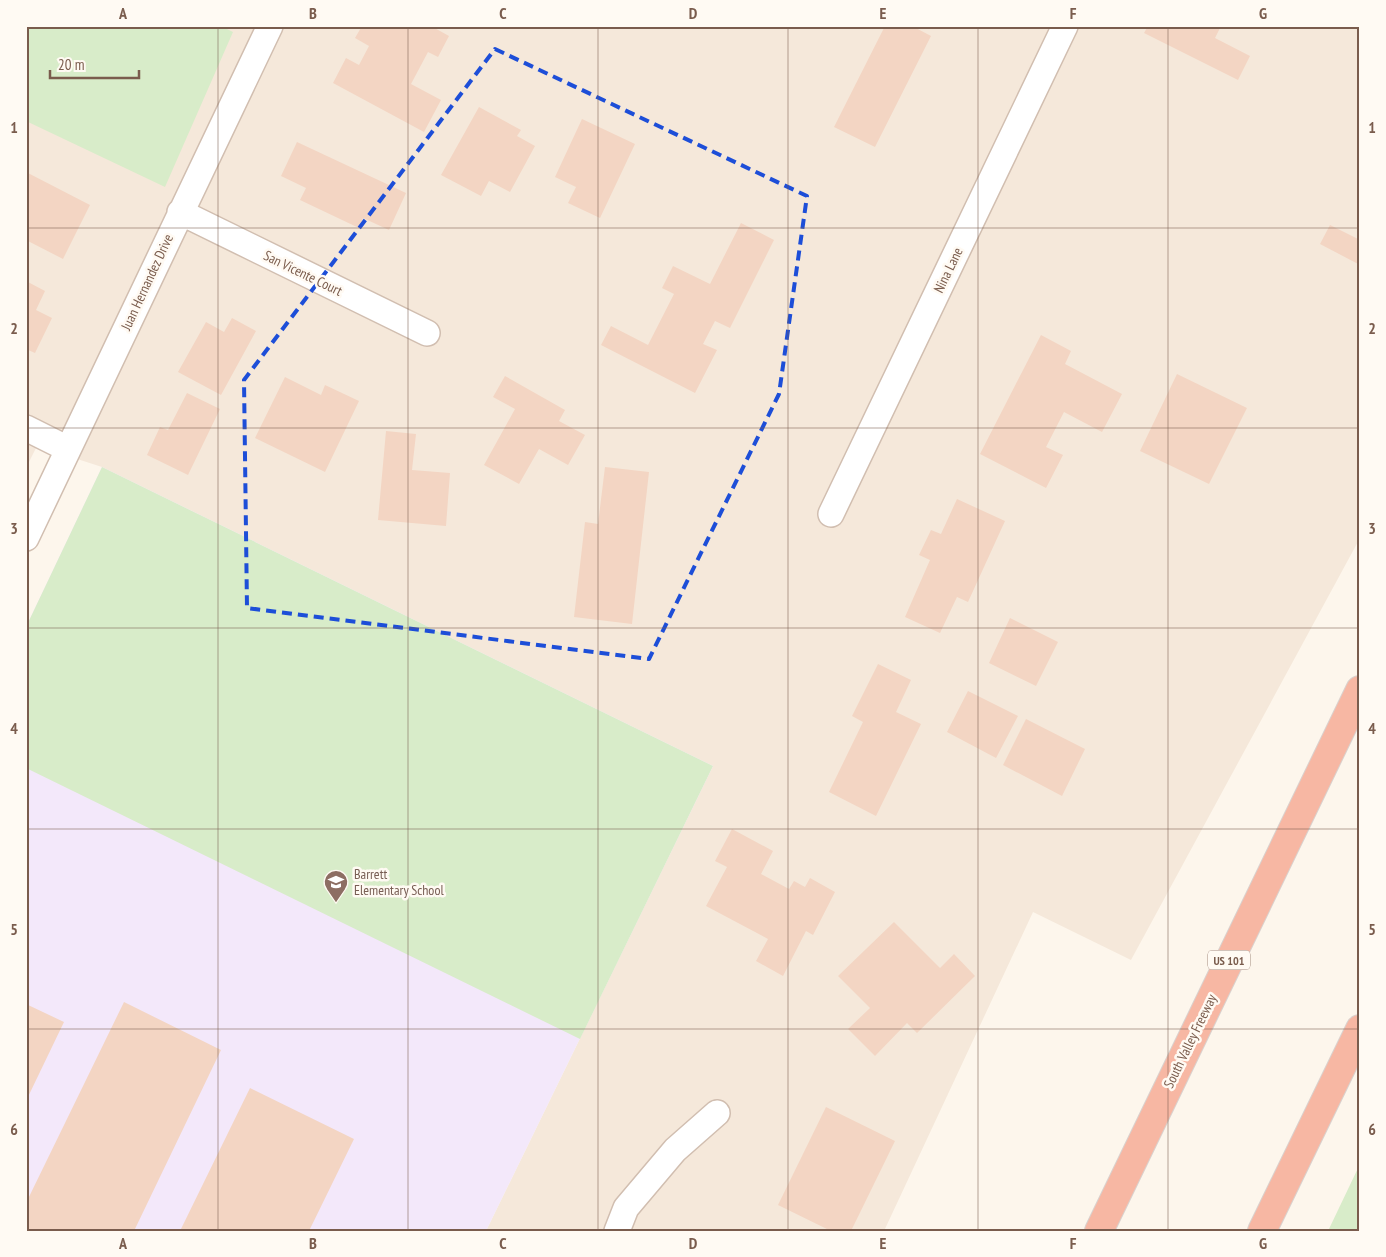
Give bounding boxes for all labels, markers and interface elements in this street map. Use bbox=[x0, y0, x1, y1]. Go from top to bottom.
text: A bbox=[118, 3, 128, 23]
text: B bbox=[309, 3, 317, 23]
text: C bbox=[499, 3, 507, 23]
text: D bbox=[689, 3, 698, 23]
text: E bbox=[880, 3, 887, 23]
text: F bbox=[1070, 3, 1077, 23]
text: G bbox=[1259, 3, 1267, 23]
scale bar bbox=[50, 48, 139, 80]
text: 20 m bbox=[58, 55, 84, 74]
text: 1 bbox=[10, 117, 18, 137]
text: 1 bbox=[1368, 117, 1376, 137]
street label: Juan Hernandez Drive bbox=[116, 231, 177, 334]
street label: Nina Lane bbox=[929, 244, 967, 296]
street label: San Vicente Court bbox=[261, 246, 345, 300]
text: 2 bbox=[10, 318, 18, 338]
text: 2 bbox=[1368, 318, 1376, 338]
text: 3 bbox=[10, 518, 18, 538]
text: 3 bbox=[1368, 518, 1376, 538]
text: 4 bbox=[10, 718, 18, 738]
text: 4 bbox=[1368, 718, 1376, 738]
place label: Barrett Elementary School bbox=[354, 865, 444, 899]
school or university icon: Barrett Elementary School bbox=[323, 869, 349, 903]
text: 5 bbox=[10, 919, 18, 939]
text: 5 bbox=[1368, 919, 1376, 939]
road number: US 101 bbox=[1208, 950, 1250, 970]
street label: South Valley Freeway bbox=[1159, 990, 1221, 1091]
text: 6 bbox=[10, 1119, 18, 1139]
text: 6 bbox=[1368, 1119, 1376, 1139]
text: A bbox=[118, 1233, 128, 1253]
text: B bbox=[309, 1233, 317, 1253]
text: C bbox=[499, 1233, 507, 1253]
text: D bbox=[689, 1233, 698, 1253]
text: E bbox=[880, 1233, 887, 1253]
text: F bbox=[1070, 1233, 1077, 1253]
text: G bbox=[1259, 1233, 1267, 1253]

